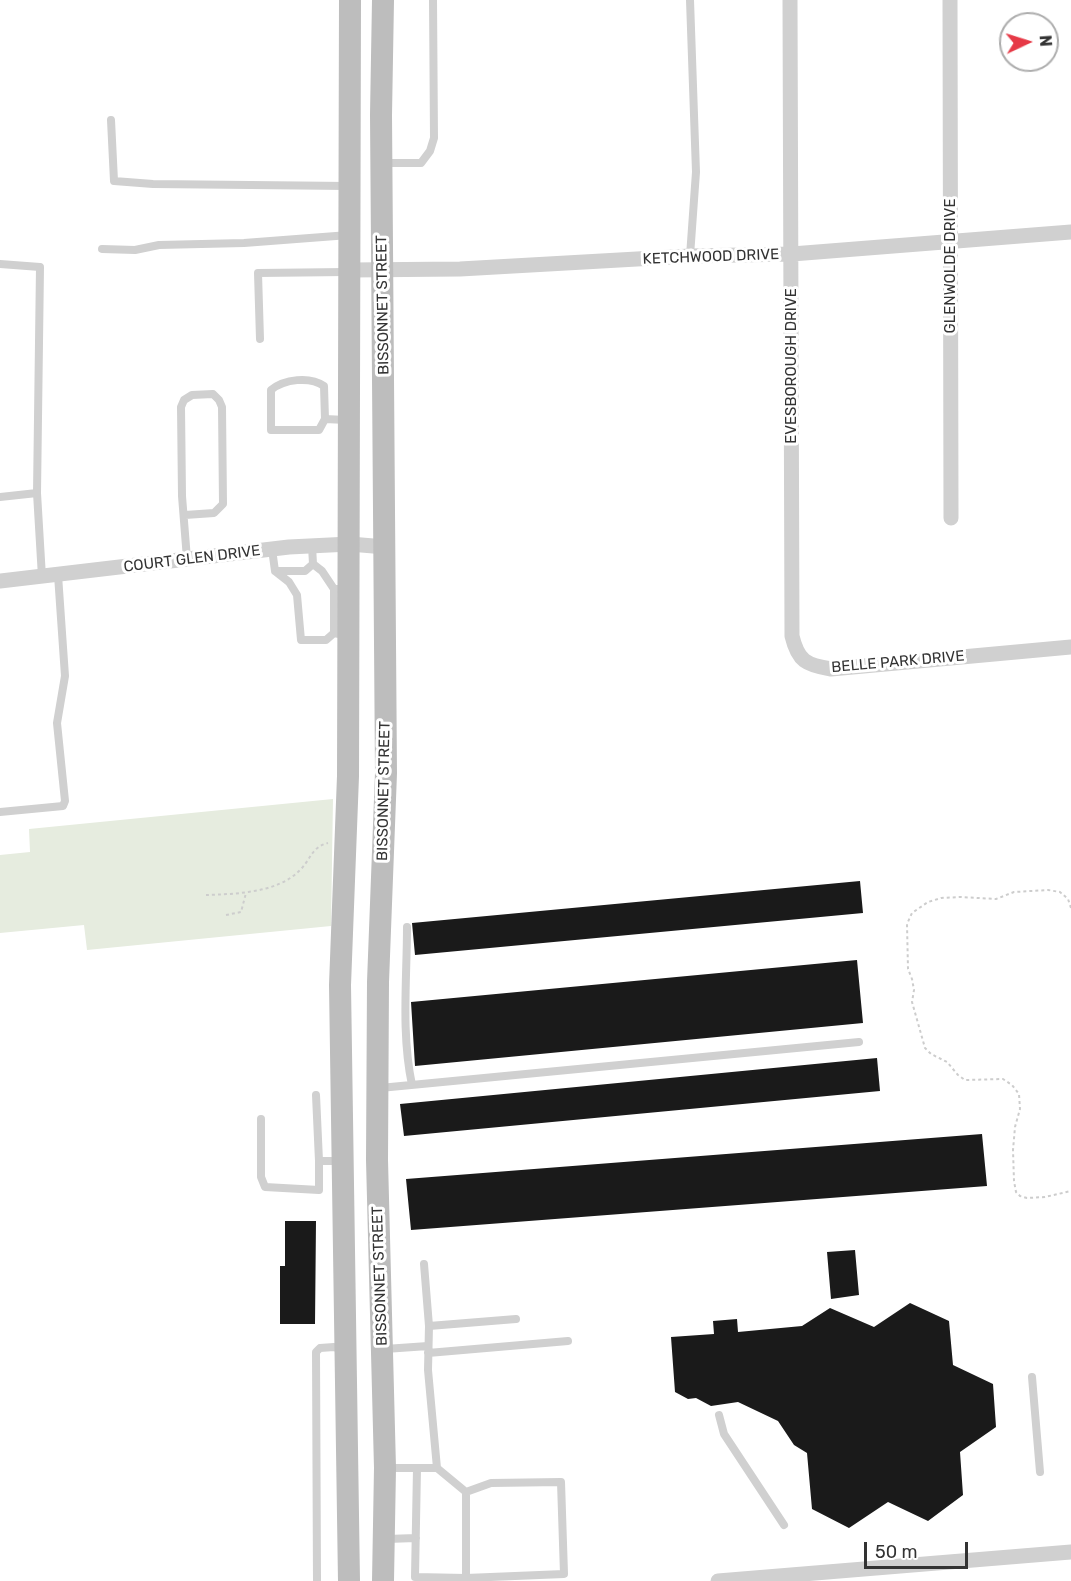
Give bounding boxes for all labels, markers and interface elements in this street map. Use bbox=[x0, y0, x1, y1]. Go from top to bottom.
north arrow bbox=[999, 12, 1059, 72]
text: N bbox=[1036, 34, 1055, 47]
street label: GLENWOLDE DRIVE bbox=[942, 199, 960, 333]
street label: BISSONNET STREET bbox=[373, 235, 393, 375]
street label: KETCHWOOD DRIVE bbox=[642, 246, 780, 268]
street label: EVESBOROUGH DRIVE bbox=[783, 288, 801, 444]
street label: COURT GLEN DRIVE bbox=[123, 542, 261, 576]
street label: BELLE PARK DRIVE bbox=[831, 647, 965, 677]
street label: BISSONNET STREET bbox=[374, 721, 394, 861]
street label: BISSONNET STREET bbox=[369, 1206, 391, 1346]
scale bar bbox=[867, 1530, 970, 1568]
text: 50 m bbox=[875, 1541, 918, 1563]

